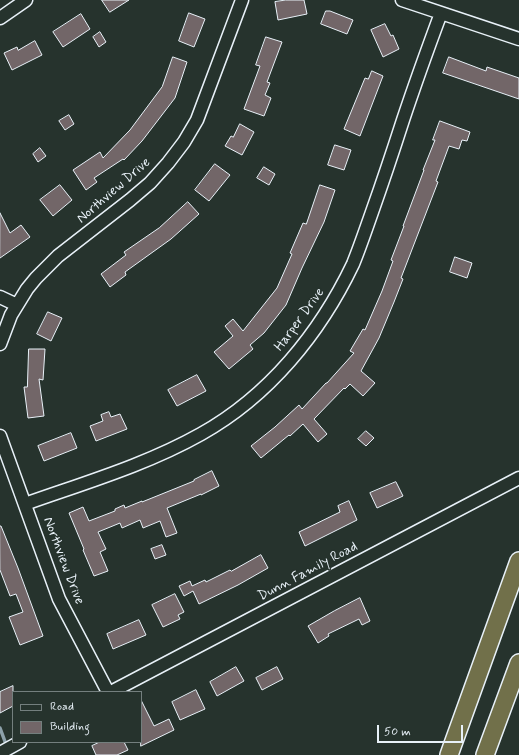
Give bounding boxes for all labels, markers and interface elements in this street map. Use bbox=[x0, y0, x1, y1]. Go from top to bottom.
street label: Northview Drive bbox=[74, 154, 154, 228]
street label: Harper Drive bbox=[271, 285, 329, 355]
street label: Northview Drive bbox=[39, 515, 87, 607]
street label: Dunn Family Road bbox=[255, 539, 361, 605]
legend bbox=[12, 691, 142, 743]
text: Road bbox=[50, 699, 74, 715]
scale bar bbox=[379, 717, 465, 743]
text: Building bbox=[50, 719, 90, 735]
text: 50 m bbox=[384, 724, 411, 740]

